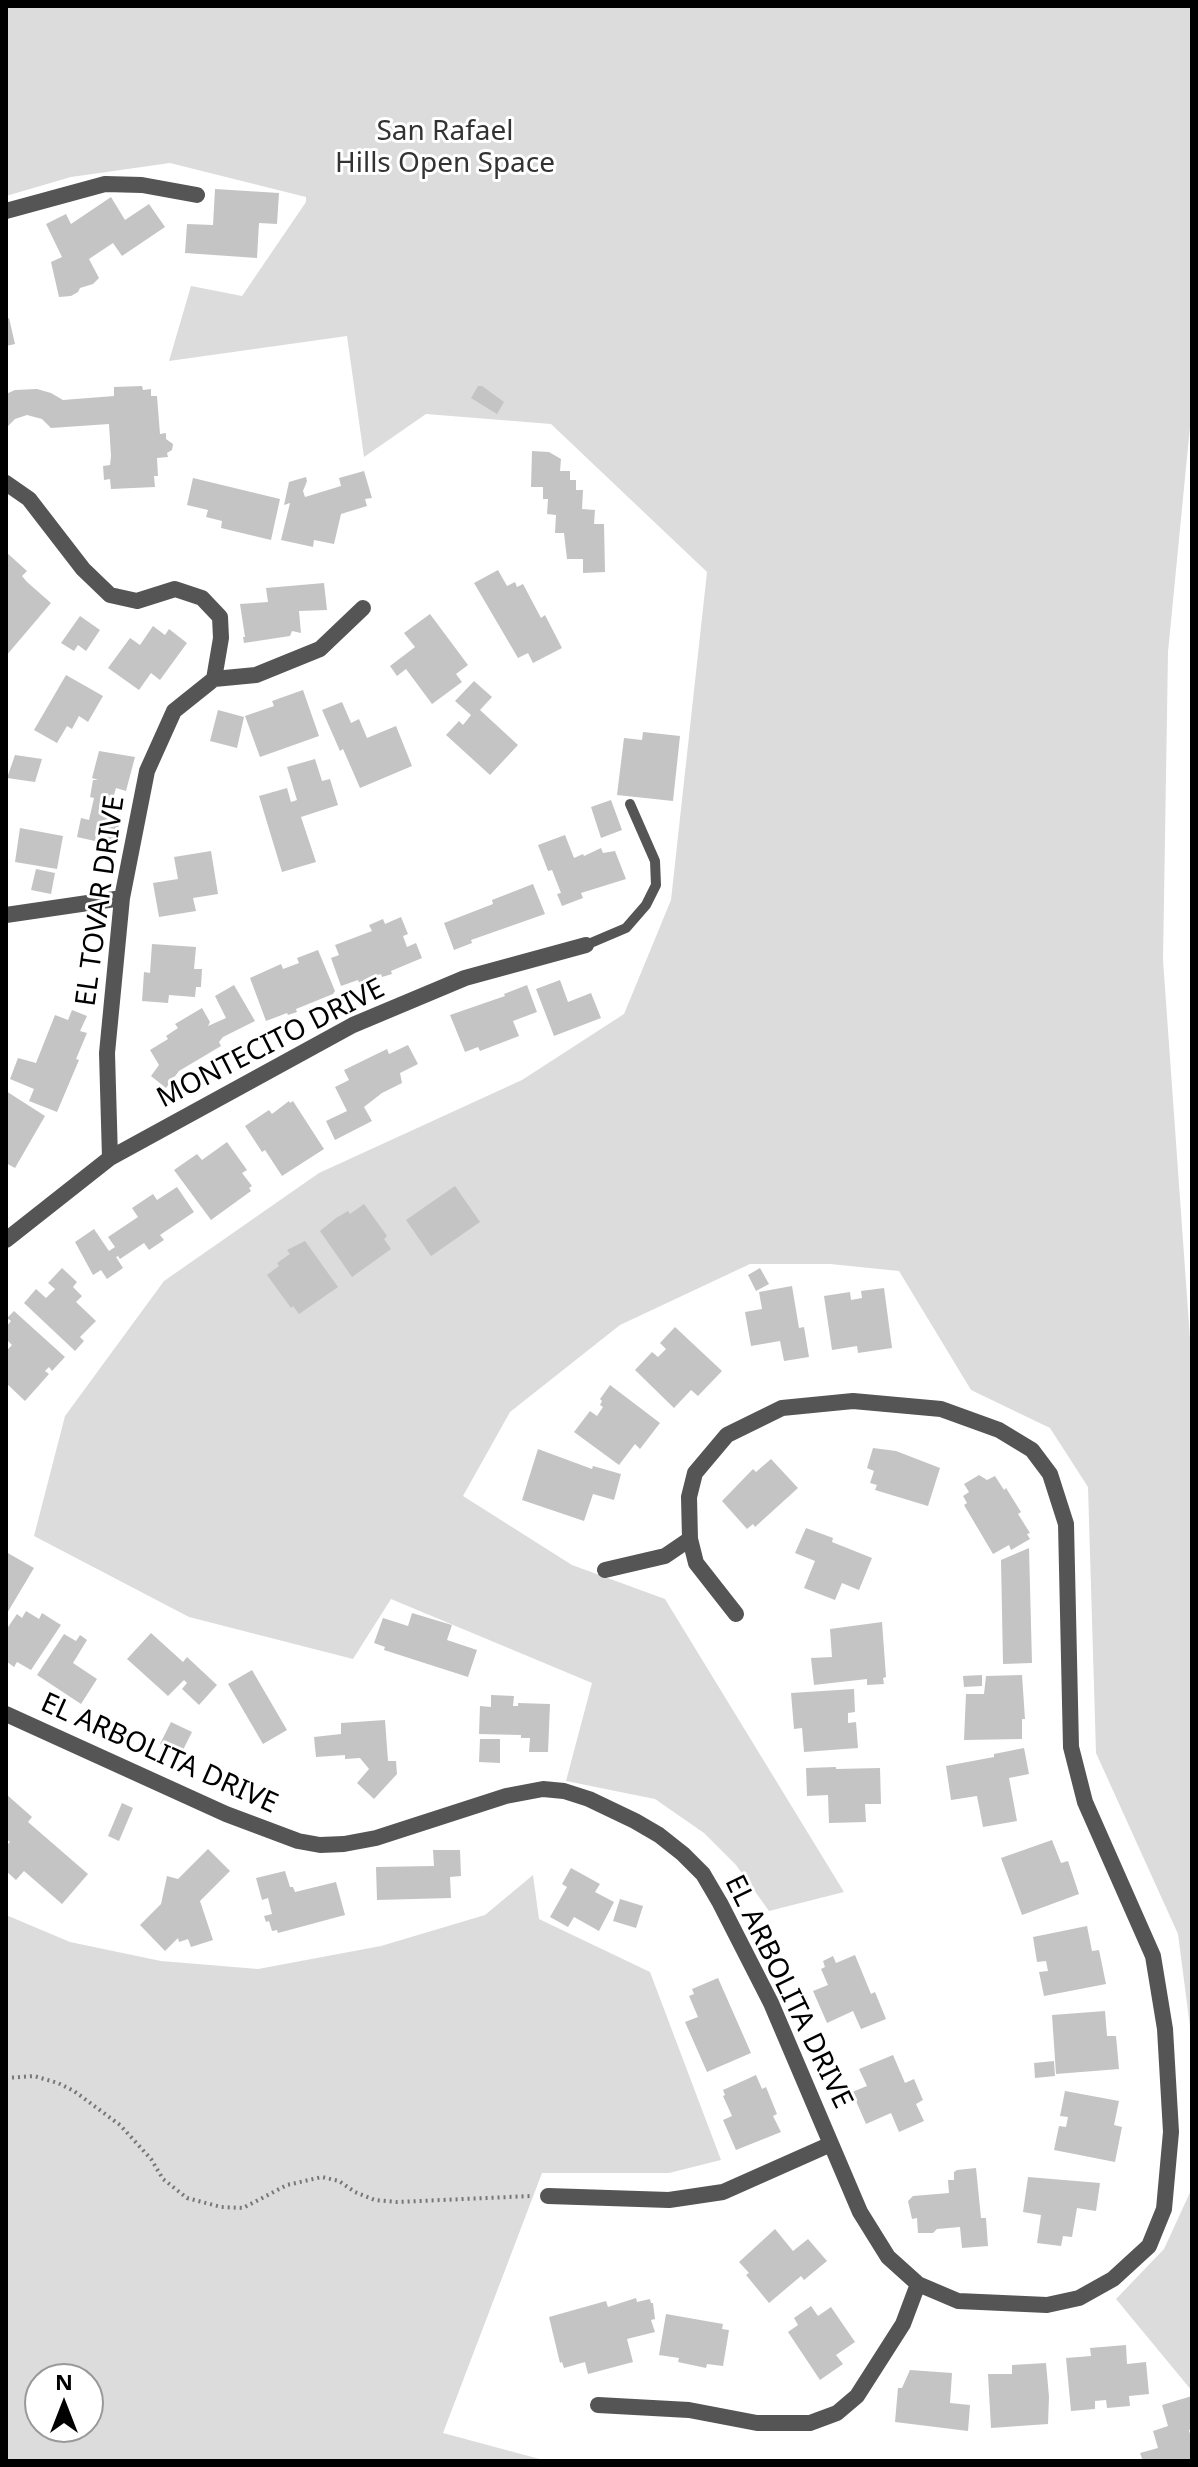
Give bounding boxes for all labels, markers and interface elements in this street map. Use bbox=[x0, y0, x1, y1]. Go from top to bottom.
park label: San Rafael Hills Open Space bbox=[335, 115, 555, 181]
street label: EL TOVAR DRIVE bbox=[70, 794, 132, 1008]
street label: MONTECITO DRIVE bbox=[152, 972, 390, 1116]
street label: EL ARBOLITA DRIVE bbox=[35, 1687, 283, 1821]
street label: EL ARBOLITA DRIVE bbox=[717, 1870, 859, 2114]
north arrow bbox=[24, 2363, 104, 2443]
text: N bbox=[55, 2366, 73, 2396]

